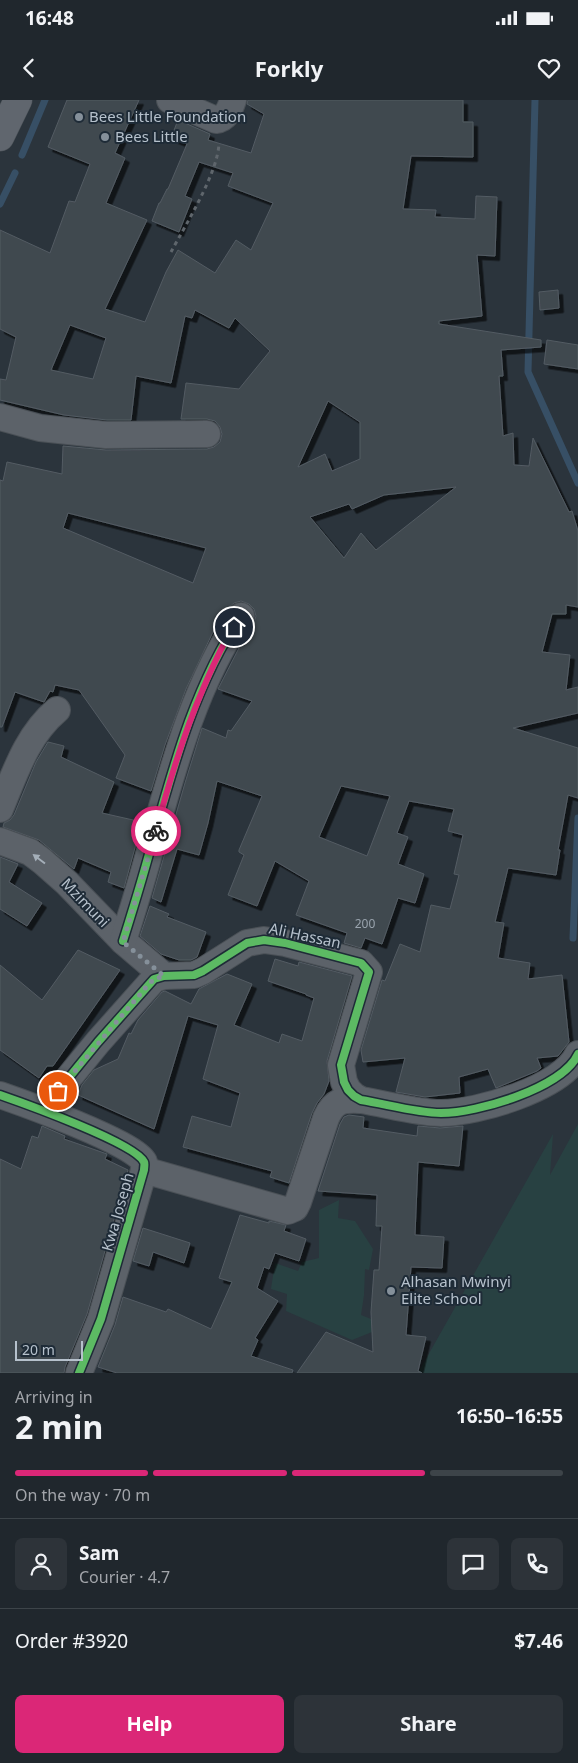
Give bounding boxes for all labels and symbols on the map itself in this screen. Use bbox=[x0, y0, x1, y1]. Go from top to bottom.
place label: Bees Little Foundation bbox=[89, 106, 246, 126]
marker: Bees Little Foundation bbox=[73, 111, 85, 123]
place label: Bees Little bbox=[115, 126, 188, 146]
marker: Bees Little bbox=[99, 131, 111, 143]
pin bbox=[213, 606, 255, 648]
courier bbox=[131, 806, 181, 856]
one-way arrow bbox=[33, 853, 46, 864]
street label: Mzimuni bbox=[57, 873, 114, 931]
house number: 200 bbox=[355, 915, 375, 932]
street label: Ali Hassan bbox=[268, 918, 343, 952]
pin bbox=[37, 1070, 79, 1112]
street label: Kwa Joseph bbox=[96, 1170, 138, 1253]
place label: Alhasan Mwinyi Elite School bbox=[401, 1271, 511, 1308]
marker: Alhasan Mwinyi Elite School bbox=[385, 1285, 397, 1297]
scale bar bbox=[15, 1338, 82, 1361]

